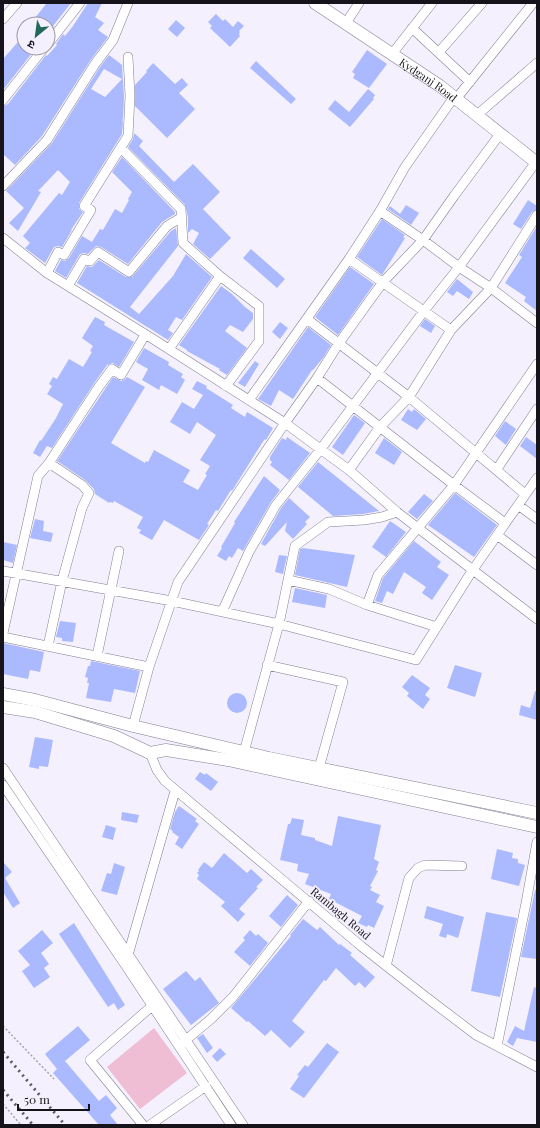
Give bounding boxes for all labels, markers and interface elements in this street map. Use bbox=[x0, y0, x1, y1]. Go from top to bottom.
north arrow bbox=[16, 16, 56, 56]
text: उ bbox=[24, 37, 37, 53]
street label: Kydganj Road bbox=[397, 54, 461, 105]
street label: Rambagh Road bbox=[308, 883, 375, 943]
scale bar bbox=[18, 1086, 89, 1112]
text: 50 m bbox=[24, 1091, 50, 1107]

